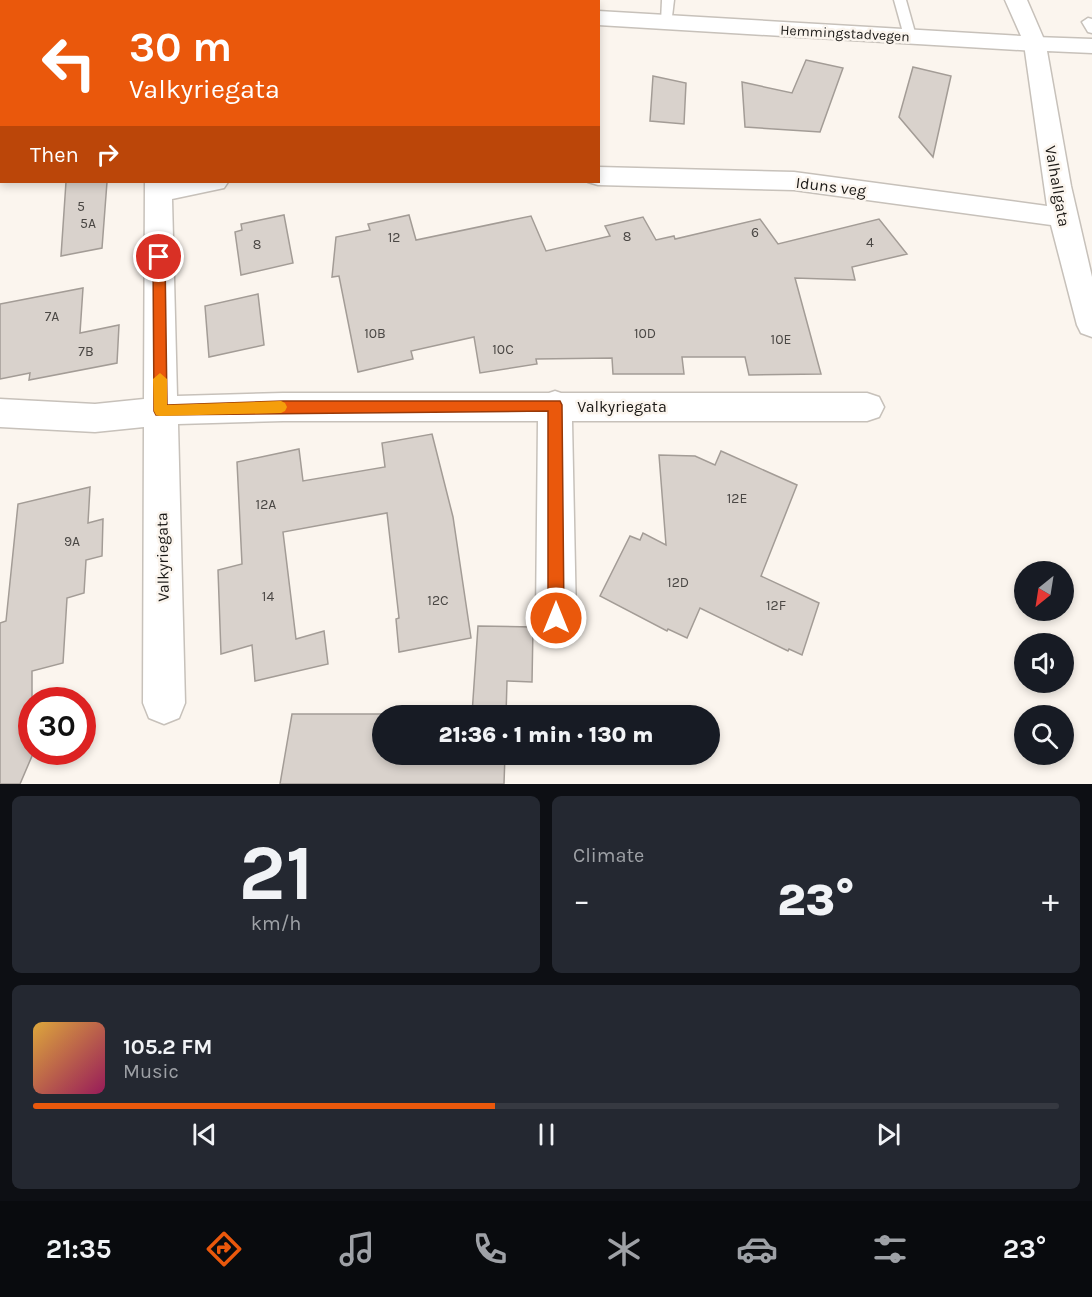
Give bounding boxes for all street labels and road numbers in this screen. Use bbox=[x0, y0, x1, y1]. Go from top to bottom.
street label: Hemmingstadvegen bbox=[780, 22, 910, 45]
street label: Valhallgata bbox=[1041, 144, 1074, 228]
street label: Iduns veg bbox=[795, 173, 867, 200]
street label: Valkyriegata bbox=[577, 397, 667, 416]
street label: Valkyriegata bbox=[152, 512, 173, 602]

